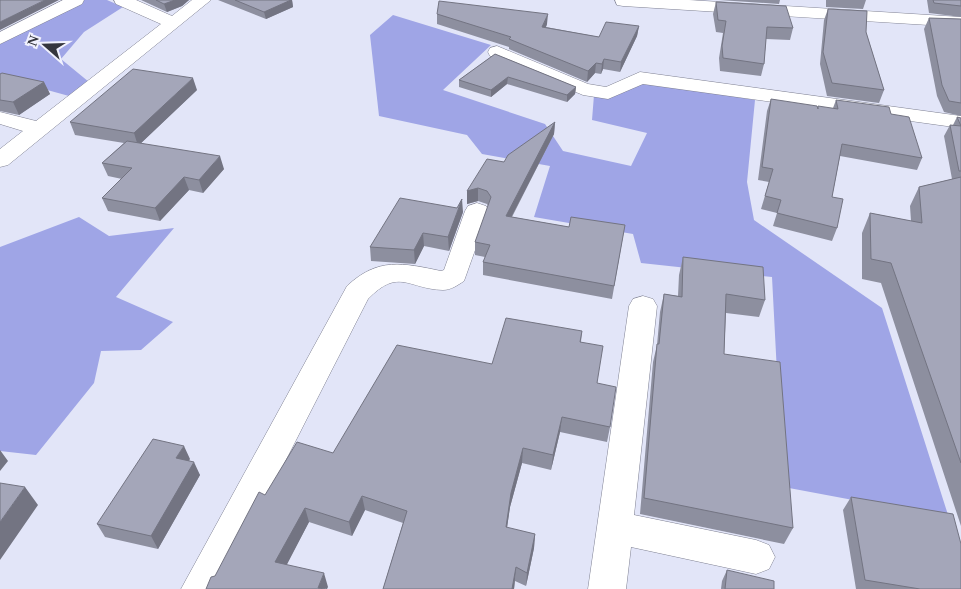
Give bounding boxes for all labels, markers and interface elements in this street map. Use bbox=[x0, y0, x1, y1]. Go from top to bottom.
north arrow bbox=[20, 20, 70, 70]
text: N bbox=[24, 33, 42, 48]

